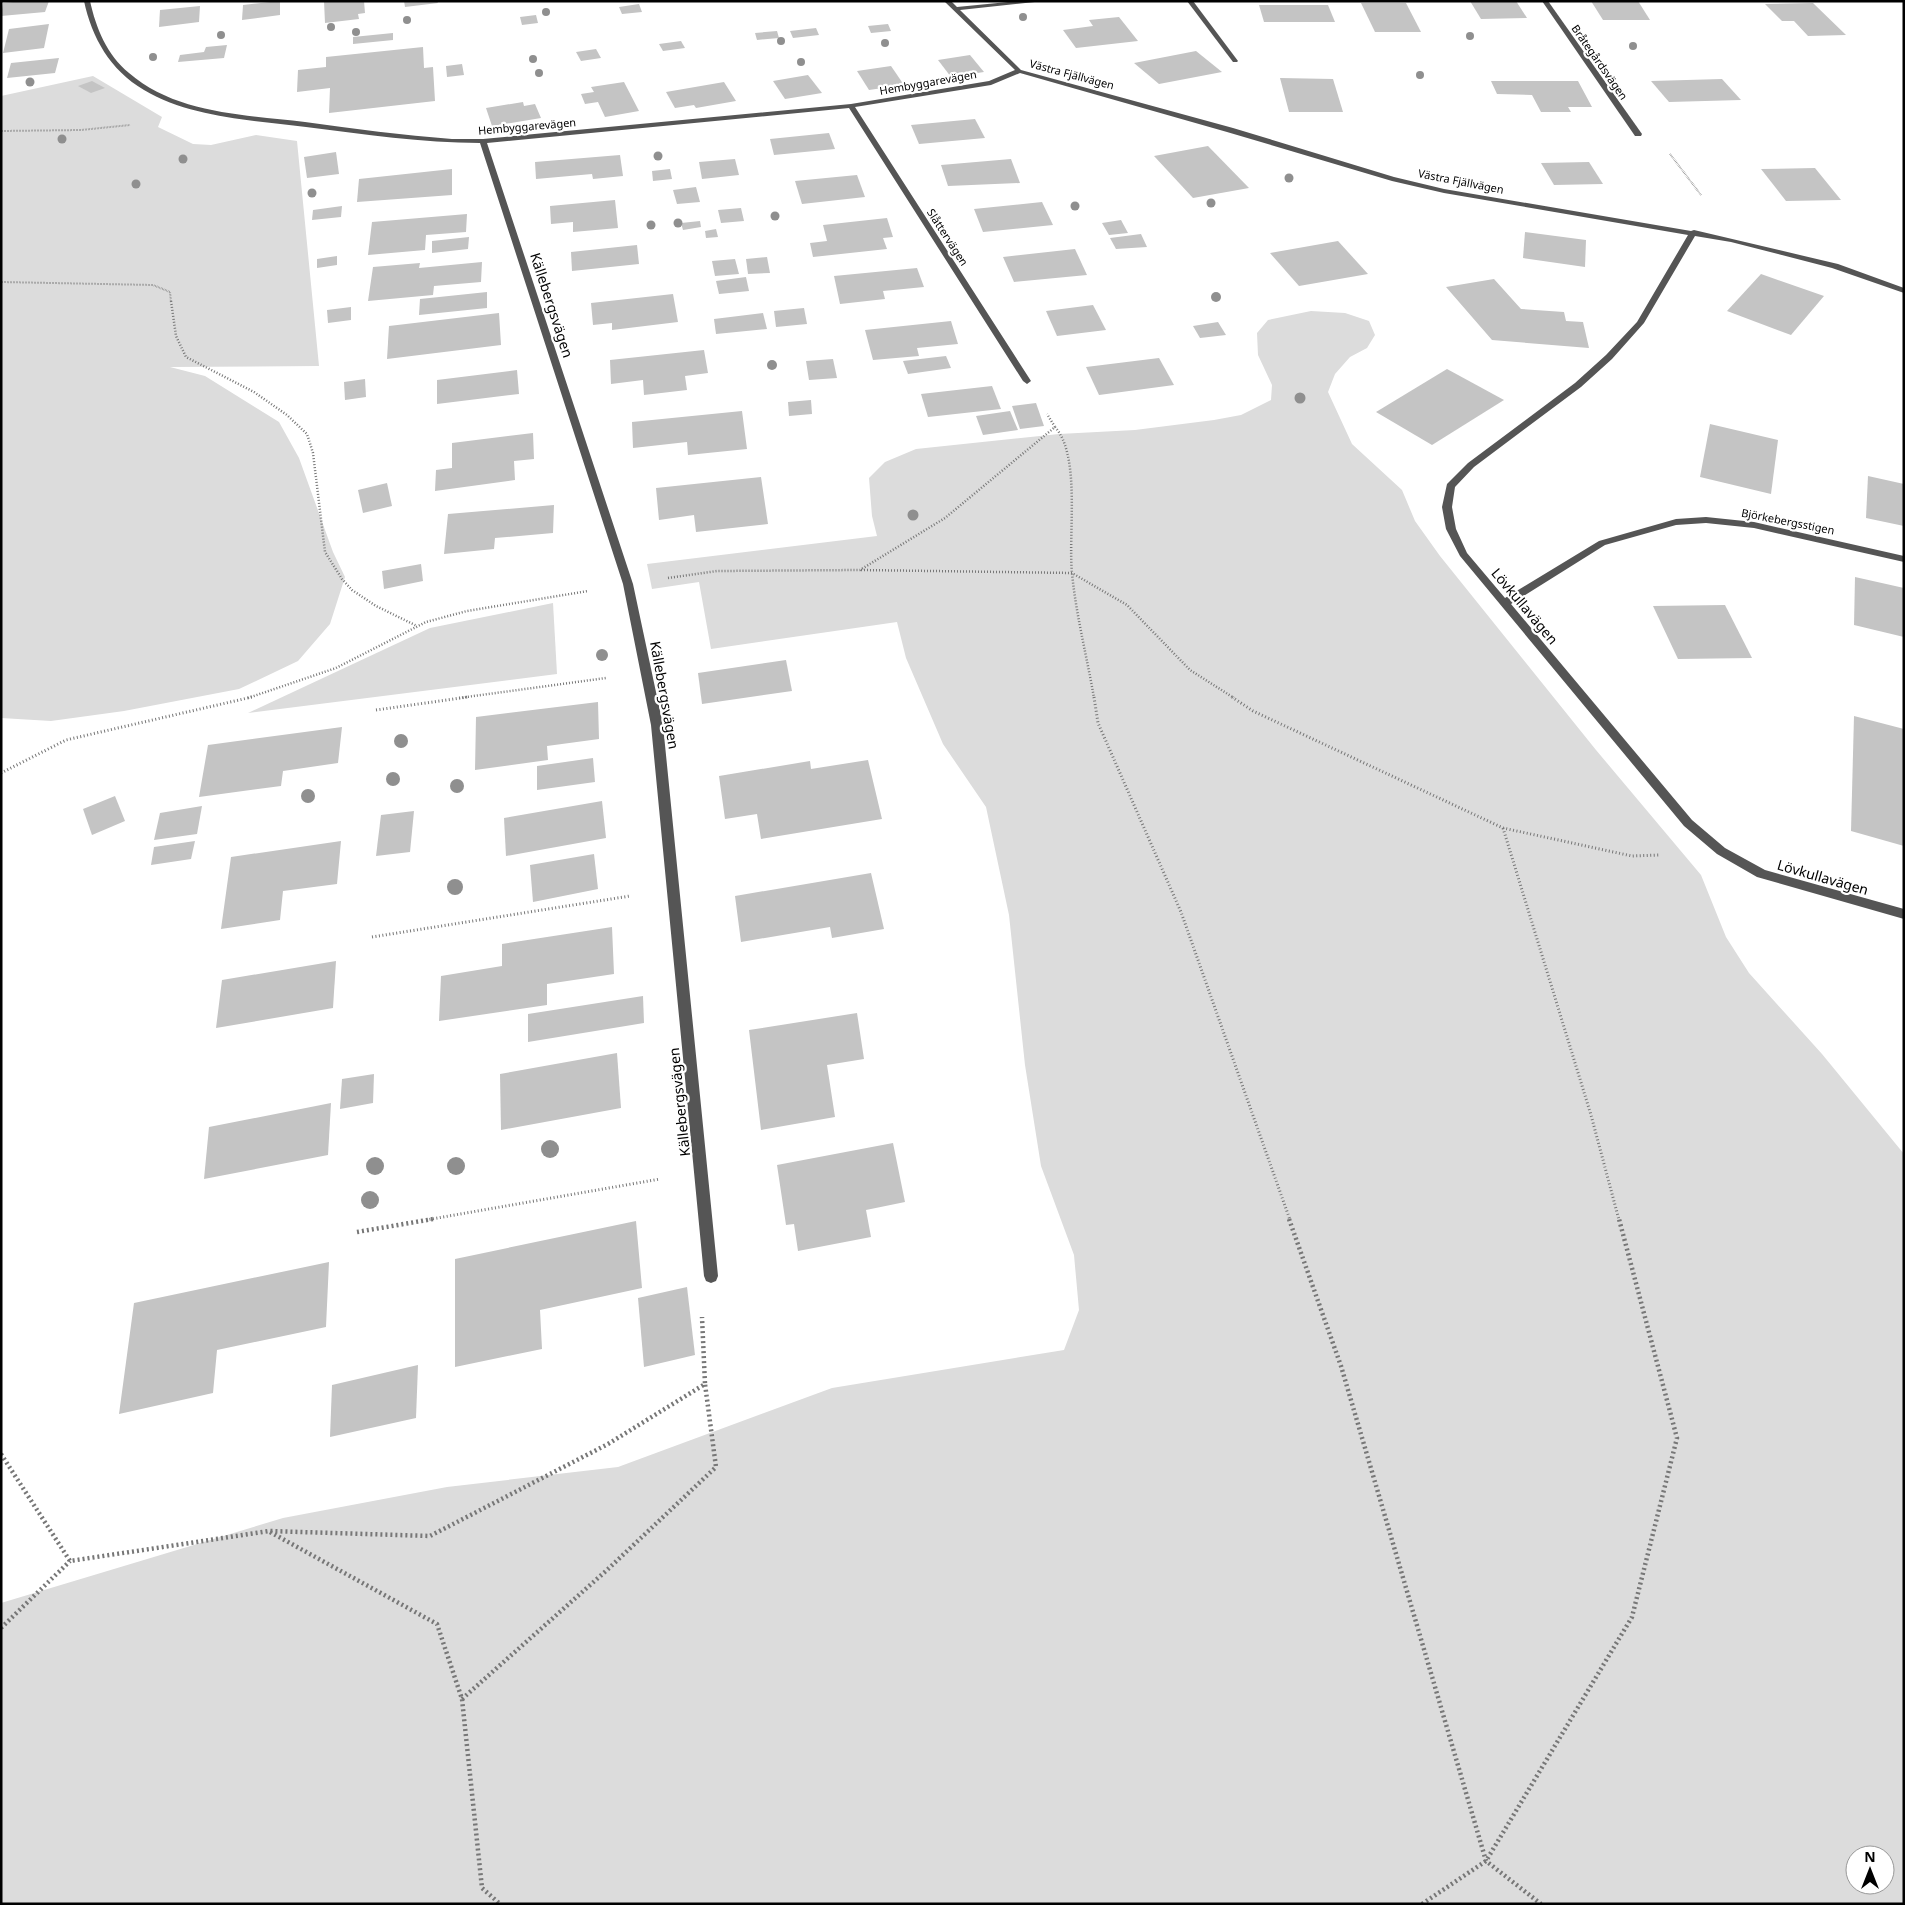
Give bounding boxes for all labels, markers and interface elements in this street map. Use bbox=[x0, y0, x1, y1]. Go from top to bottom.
street label: Bråtegårdsvägen bbox=[1568, 21, 1632, 103]
street label: Västra Fjällvägen bbox=[1028, 55, 1116, 93]
street label: Hembyggarevägen bbox=[878, 66, 978, 98]
street label: Hembyggarevägen bbox=[477, 114, 577, 138]
street label: Västra Fjällvägen bbox=[1417, 165, 1505, 197]
street label: Slåttervägen bbox=[924, 206, 972, 268]
street label: Källebergsvägen bbox=[526, 250, 578, 360]
street label: Björkebergsstigen bbox=[1740, 505, 1836, 537]
street label: Lövkullavägen bbox=[1488, 564, 1562, 648]
street label: Källebergsvägen bbox=[646, 640, 684, 750]
street label: Lövkullavägen bbox=[1775, 855, 1871, 899]
street label: Källebergsvägen bbox=[664, 1047, 694, 1157]
north arrow bbox=[1845, 1845, 1895, 1895]
text: N bbox=[1864, 1847, 1876, 1866]

